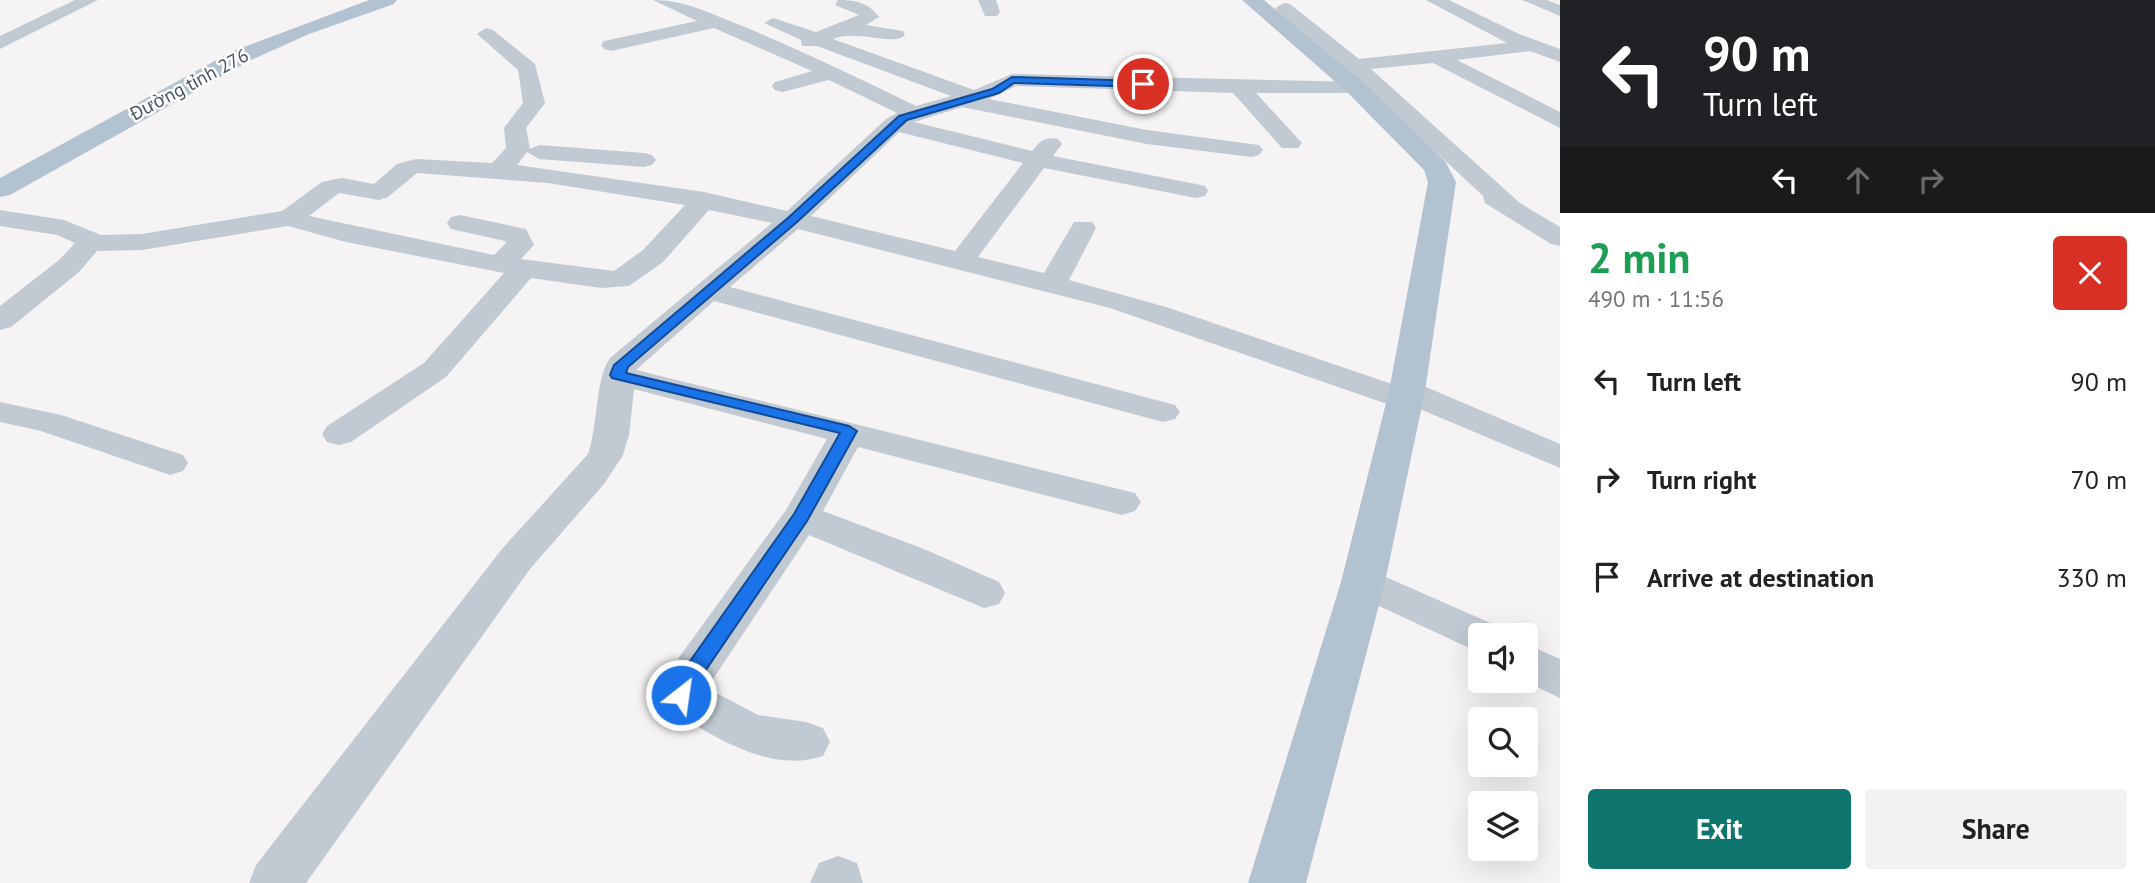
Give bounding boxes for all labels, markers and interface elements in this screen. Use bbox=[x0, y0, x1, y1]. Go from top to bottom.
text: 90 m bbox=[1703, 21, 1810, 85]
icon: left bbox=[1588, 28, 1679, 119]
street label: Đường tỉnh 276 bbox=[125, 43, 252, 126]
pin bbox=[1113, 54, 1173, 114]
icon: arrive bbox=[1124, 65, 1162, 103]
text: Turn left bbox=[1703, 83, 1818, 125]
icon: left bbox=[1766, 161, 1804, 199]
icon: ahead bbox=[1839, 161, 1877, 199]
icon: right bbox=[1912, 161, 1950, 199]
text: 2 min bbox=[1588, 230, 1690, 285]
button: close bbox=[2053, 236, 2127, 310]
text: 490 m · 11:56 bbox=[1588, 284, 1724, 313]
icon: left bbox=[1588, 362, 1626, 400]
text: Turn left bbox=[1647, 365, 1741, 398]
text: 90 m bbox=[2071, 365, 2127, 398]
icon: right bbox=[1588, 460, 1626, 498]
text: Turn right bbox=[1647, 463, 1756, 496]
text: 70 m bbox=[2071, 463, 2127, 496]
icon: arrive bbox=[1588, 558, 1626, 596]
text: Arrive at destination bbox=[1647, 561, 1874, 594]
text: 330 m bbox=[2056, 561, 2127, 594]
map controls bbox=[1468, 623, 1538, 861]
button: sound bbox=[1468, 623, 1538, 693]
position arrow bbox=[644, 658, 718, 732]
button: search bbox=[1468, 707, 1538, 777]
button: Exit bbox=[1588, 789, 1851, 869]
button: Share bbox=[1865, 789, 2127, 869]
button: layers bbox=[1468, 791, 1538, 861]

